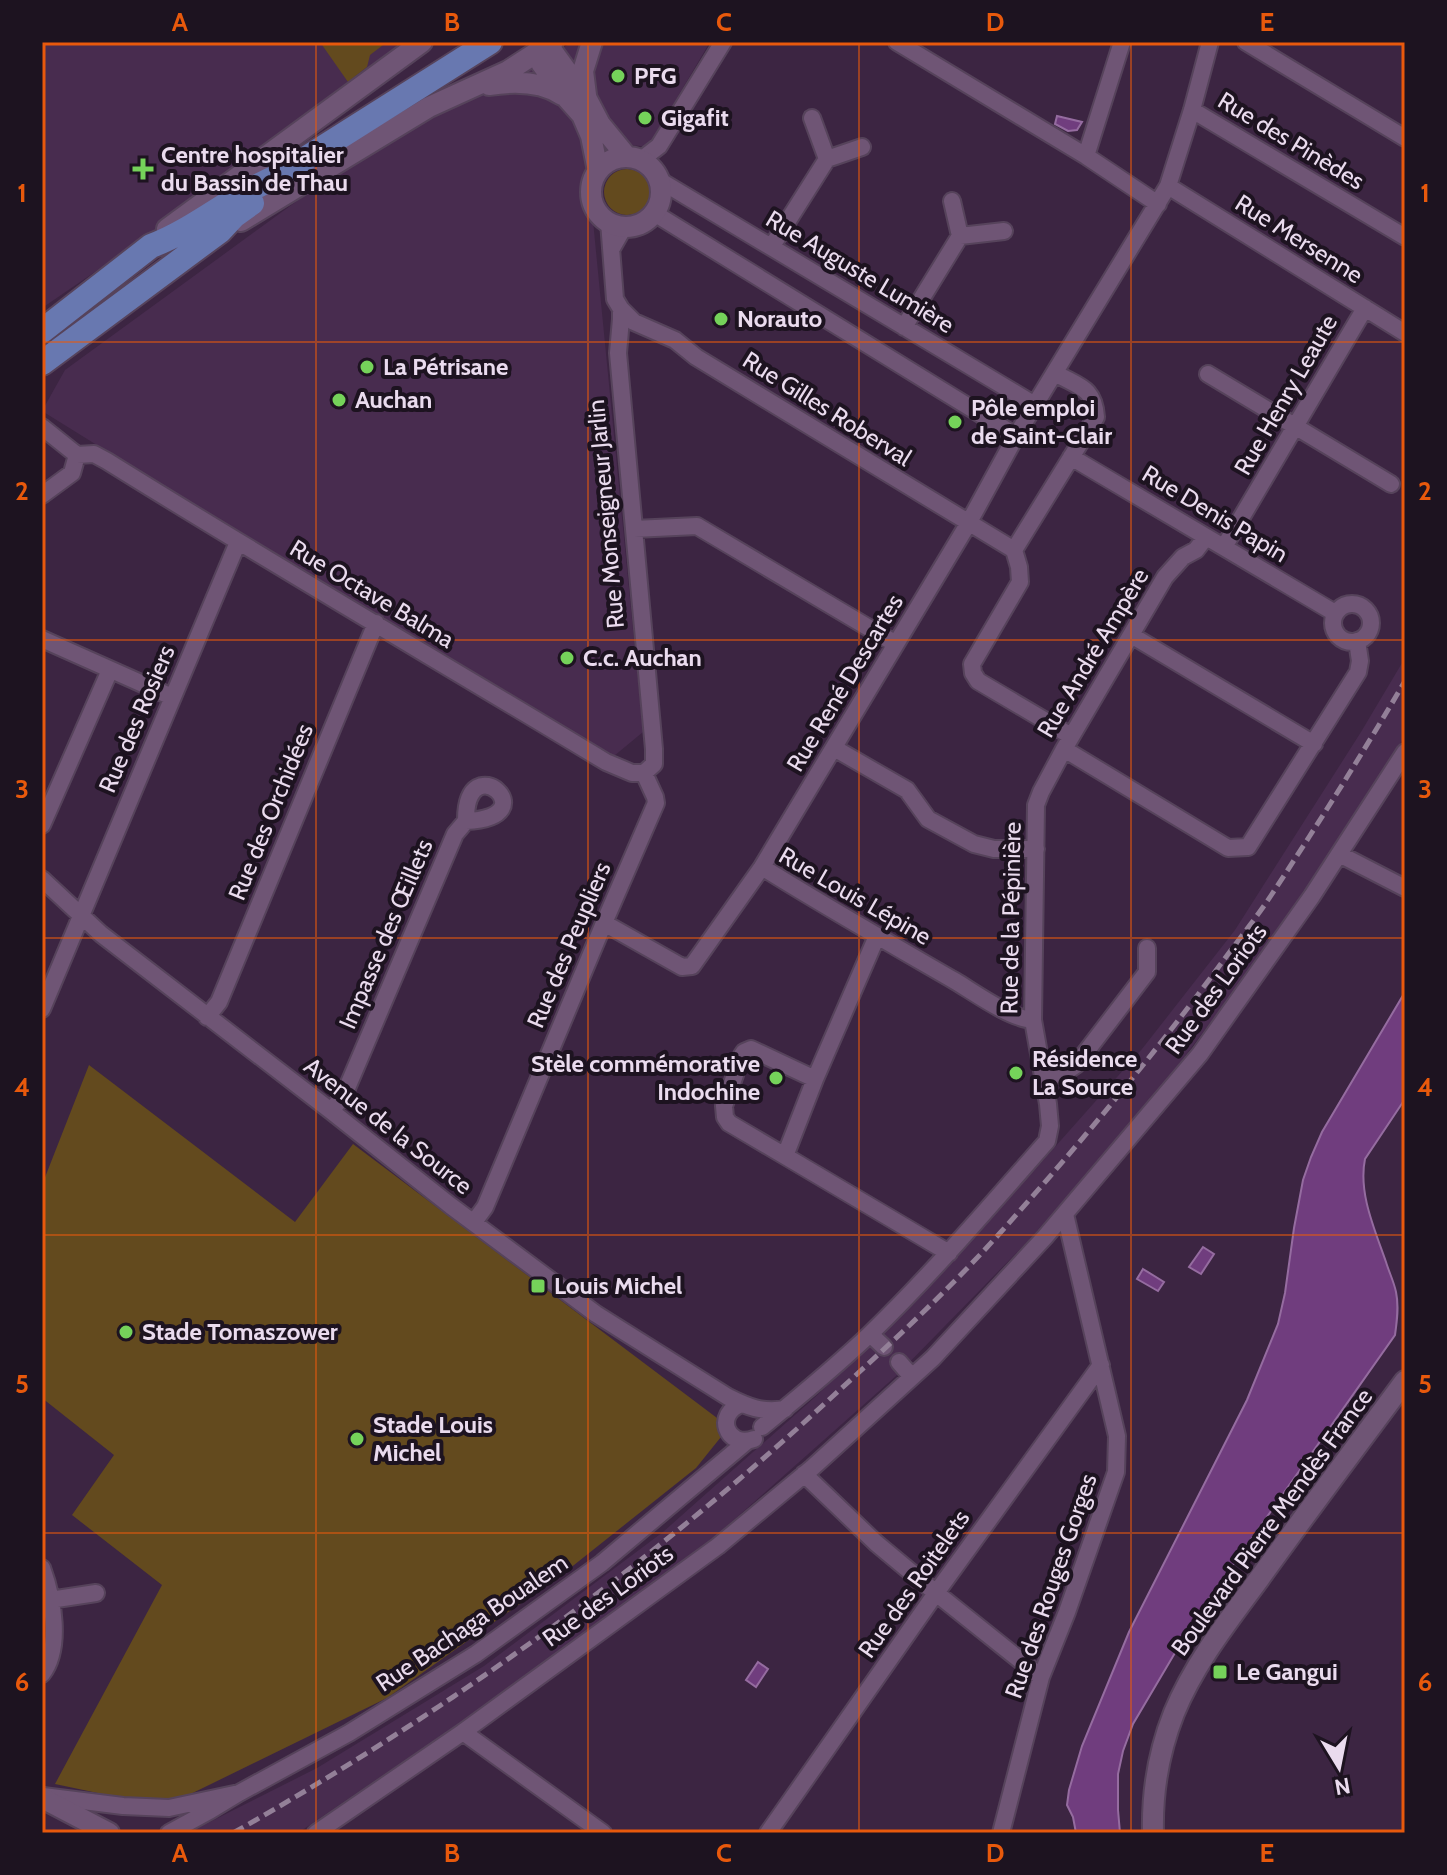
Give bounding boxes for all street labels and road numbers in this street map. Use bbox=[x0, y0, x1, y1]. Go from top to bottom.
street label: Rue des Pinèdes bbox=[1213, 86, 1370, 196]
street label: Rue Mersenne bbox=[1230, 188, 1368, 289]
street label: Rue Auguste Lumière bbox=[761, 204, 959, 339]
street label: Rue Henry Leaute bbox=[1228, 309, 1343, 480]
street label: Rue Gilles Roberval bbox=[737, 345, 917, 472]
street label: Rue Monseigneur Jarlin bbox=[581, 398, 630, 630]
street label: Rue Denis Papin bbox=[1137, 459, 1293, 568]
street label: Rue Octave Balma bbox=[285, 533, 460, 654]
street label: Rue André Ampère bbox=[1031, 563, 1154, 742]
street label: Rue René Descartes bbox=[780, 589, 909, 777]
street label: Rue des Rosiers bbox=[92, 641, 181, 797]
street label: Rue des Orchidées bbox=[222, 719, 319, 904]
street label: Rue de la Pépinière bbox=[994, 821, 1027, 1015]
street label: Impasse des Œillets bbox=[332, 835, 439, 1033]
street label: Rue Louis Lépine bbox=[774, 840, 936, 951]
street label: Rue des Peupliers bbox=[520, 857, 617, 1032]
street label: Rue des Loriots bbox=[1159, 918, 1273, 1060]
street label: Avenue de la Source bbox=[299, 1051, 478, 1200]
street label: Boulevard Pierre Mendès France bbox=[1165, 1382, 1378, 1661]
street label: Rue des Rouges Gorges bbox=[998, 1470, 1103, 1702]
street label: Rue des Roitelets bbox=[852, 1504, 975, 1663]
street label: Rue des Loriots bbox=[537, 1539, 679, 1653]
street label: Rue Bachaga Boualem bbox=[370, 1548, 573, 1698]

